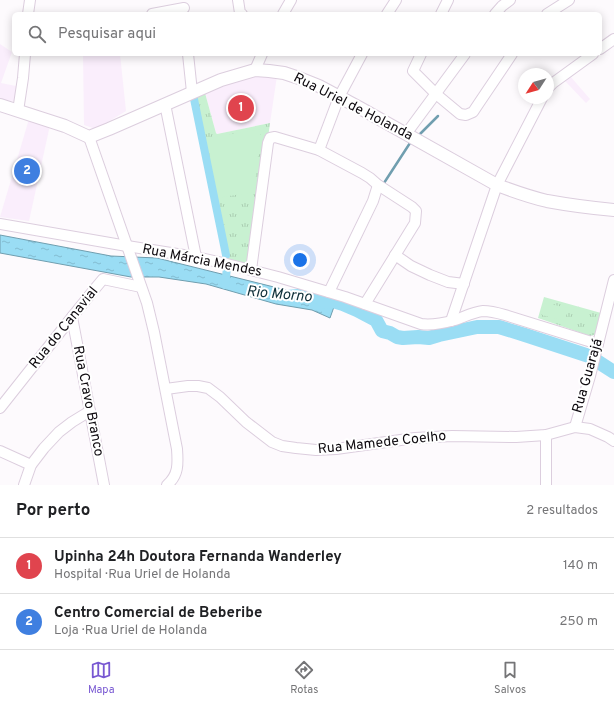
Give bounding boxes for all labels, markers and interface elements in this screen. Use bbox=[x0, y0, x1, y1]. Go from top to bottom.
search box bbox=[12, 12, 602, 56]
icon: search bbox=[26, 23, 48, 45]
text: Pesquisar aqui bbox=[58, 25, 156, 44]
north arrow bbox=[518, 68, 554, 104]
street label: Rua Uriel de Holanda bbox=[290, 70, 416, 144]
pin: 1 bbox=[228, 93, 254, 123]
pin: 2 bbox=[14, 156, 40, 186]
street label: Rua Márcia Mendes bbox=[141, 241, 263, 281]
your location bbox=[290, 250, 310, 270]
water label: Rio Morno bbox=[245, 283, 313, 307]
street label: Rua do Canavial bbox=[26, 284, 102, 372]
street label: Rua Guarajá bbox=[569, 337, 607, 415]
street label: Rua Cravo Branco bbox=[69, 344, 107, 458]
street label: Rua Mamede Coelho bbox=[317, 428, 447, 458]
text: Por perto bbox=[16, 500, 90, 522]
text: 2 resultados bbox=[526, 503, 598, 519]
text: Upinha 24h Doutora Fernanda Wanderley bbox=[54, 548, 342, 567]
text: 1 bbox=[26, 558, 32, 574]
text: 140 m bbox=[563, 558, 598, 574]
text: Hospital · Rua Uriel de Holanda bbox=[54, 567, 230, 583]
text: Centro Comercial de Beberibe bbox=[54, 604, 262, 623]
text: 2 bbox=[25, 614, 33, 630]
text: 250 m bbox=[560, 614, 598, 630]
text: Loja · Rua Uriel de Holanda bbox=[54, 623, 207, 639]
tab: Mapa bbox=[88, 659, 114, 697]
tab: Rotas bbox=[290, 659, 318, 697]
tab: Salvos bbox=[494, 659, 526, 697]

